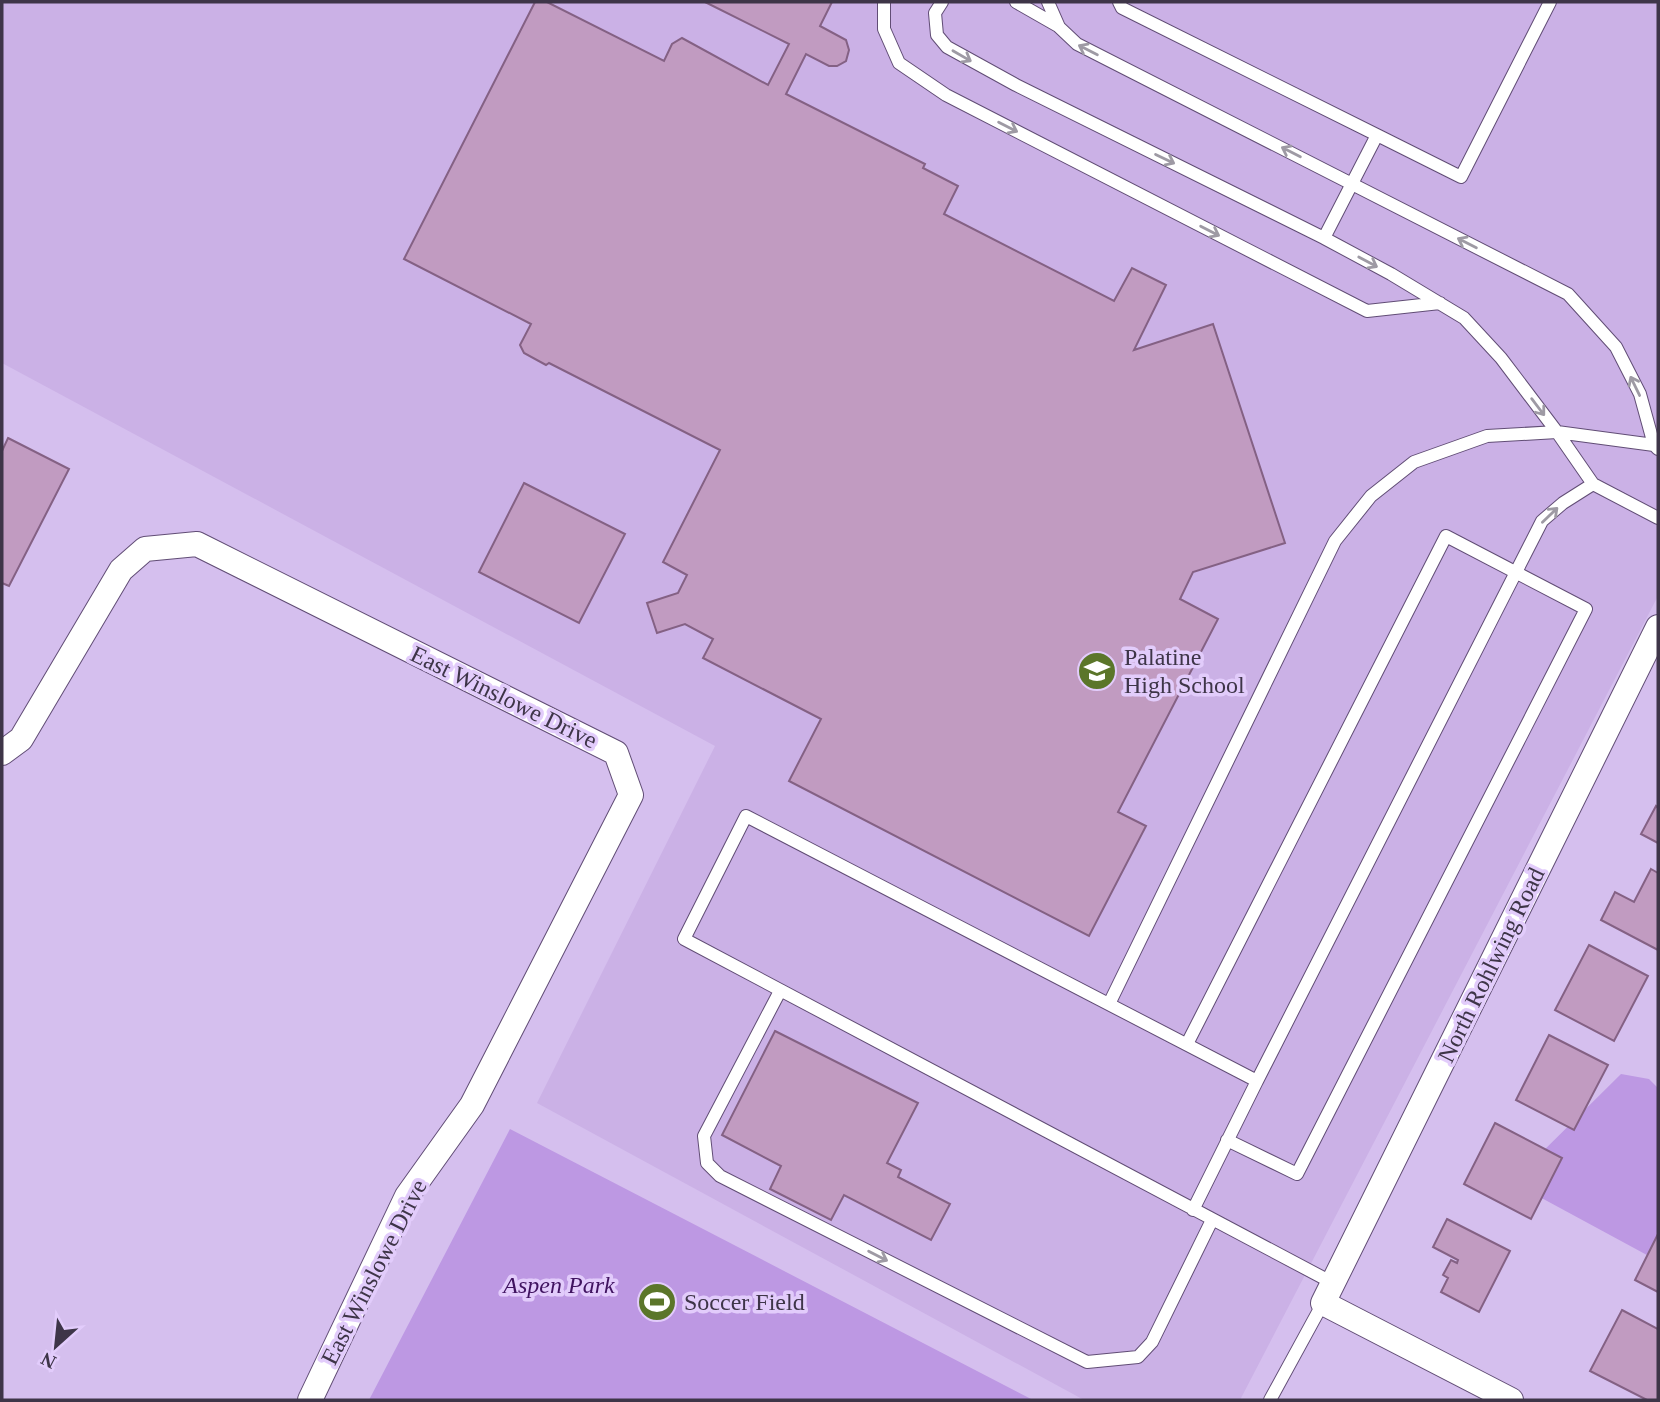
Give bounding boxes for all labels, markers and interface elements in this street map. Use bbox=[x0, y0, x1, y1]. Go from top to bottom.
one-way arrow bbox=[1078, 42, 1099, 56]
one-way arrow bbox=[951, 50, 972, 63]
one-way arrow bbox=[997, 120, 1018, 134]
one-way arrow bbox=[1281, 145, 1302, 159]
one-way arrow bbox=[1154, 153, 1175, 166]
one-way arrow bbox=[1199, 224, 1220, 238]
one-way arrow bbox=[1458, 235, 1478, 249]
one-way arrow bbox=[1357, 255, 1378, 269]
one-way arrow bbox=[1628, 376, 1642, 397]
one-way arrow bbox=[1531, 397, 1546, 416]
one-way arrow bbox=[1540, 507, 1558, 524]
street label: East Winslowe Drive bbox=[407, 641, 601, 753]
place label: Palatine High School bbox=[1124, 644, 1245, 698]
school or university icon: Palatine High School bbox=[1076, 650, 1118, 692]
street label: North Rohlwing Road bbox=[1433, 863, 1549, 1067]
street label: East Winslowe Drive bbox=[316, 1175, 432, 1369]
one-way arrow bbox=[867, 1250, 888, 1264]
park label: Aspen Park bbox=[501, 1272, 615, 1298]
sports icon: Soccer Field bbox=[636, 1281, 678, 1323]
place label: Soccer Field bbox=[684, 1289, 805, 1315]
north arrow bbox=[21, 1311, 91, 1381]
text: N bbox=[37, 1348, 59, 1373]

